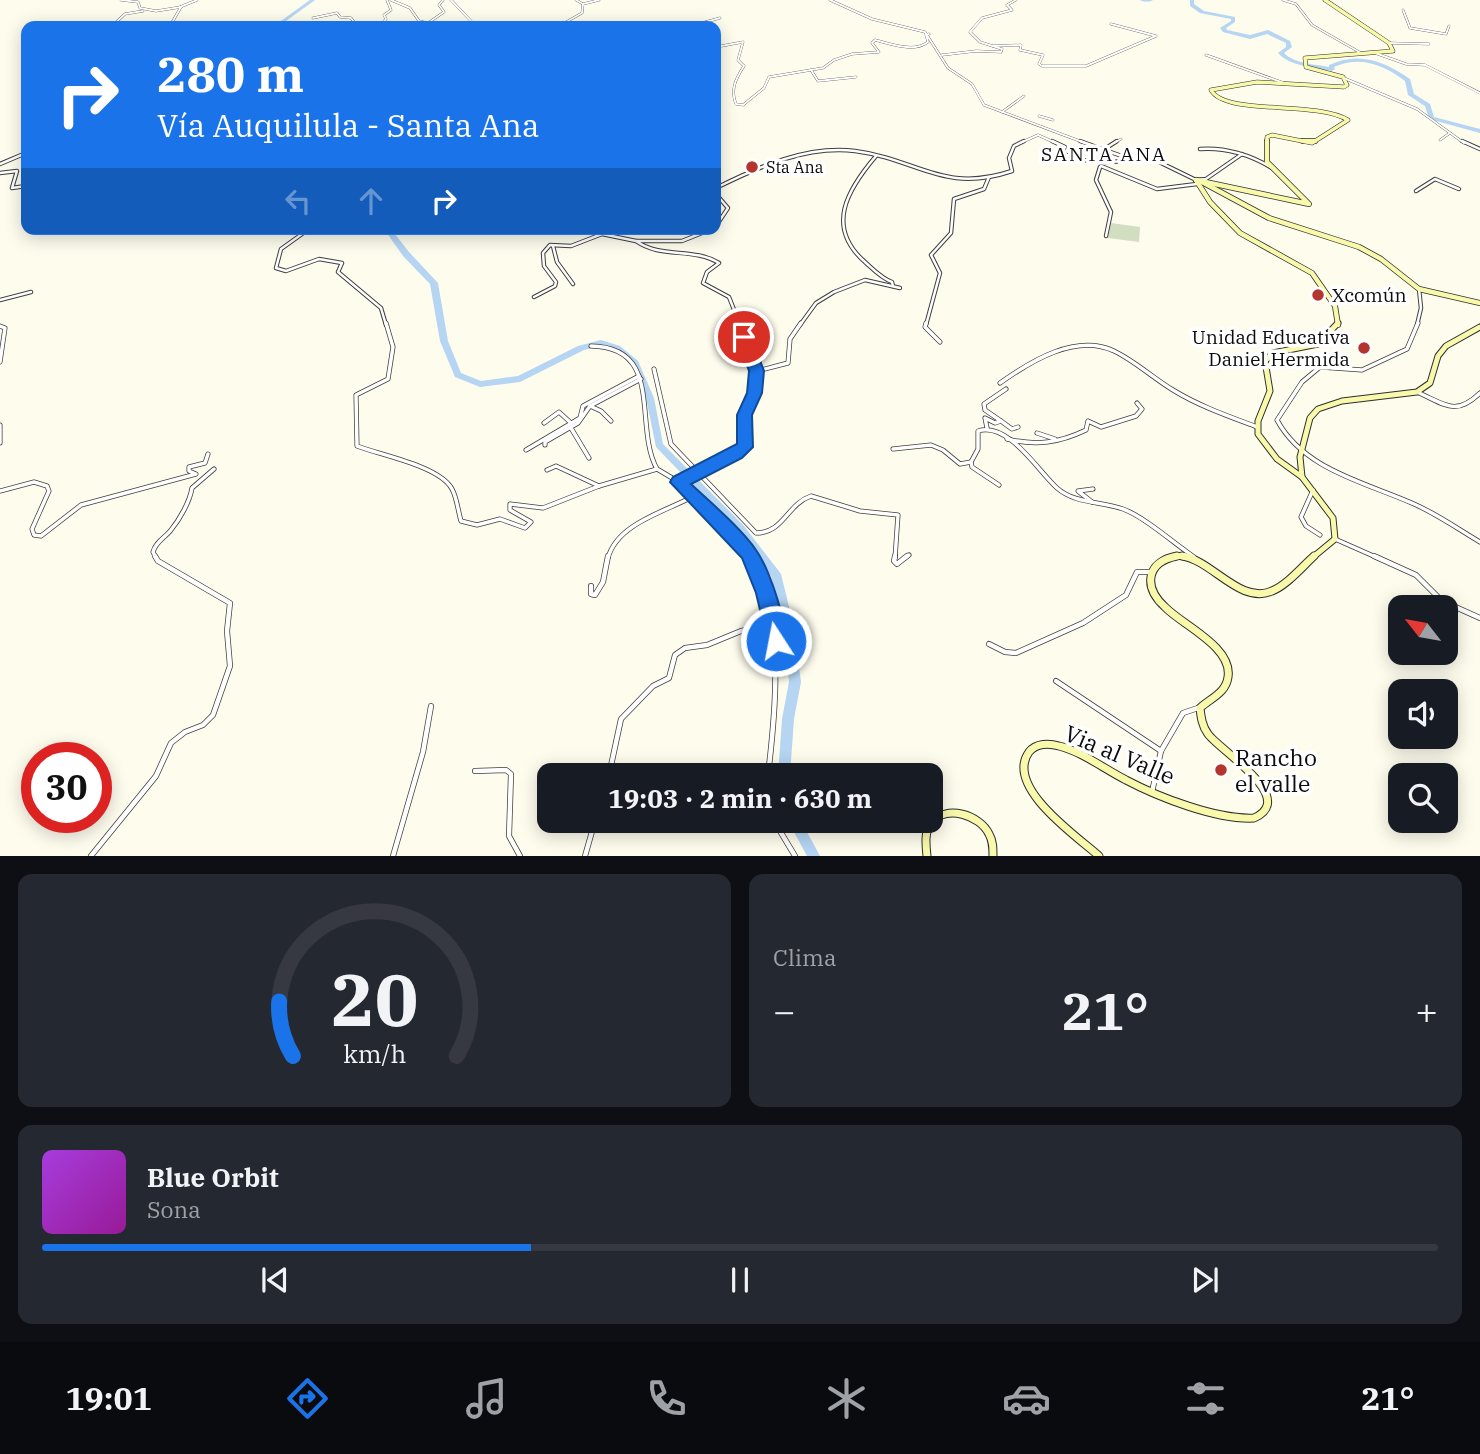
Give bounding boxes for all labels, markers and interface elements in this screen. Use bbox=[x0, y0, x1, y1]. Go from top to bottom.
text: 280 m bbox=[157, 42, 304, 105]
icon: right bbox=[42, 49, 133, 140]
text: Vía Auquilula - Santa Ana bbox=[157, 104, 539, 146]
district label: SANTA ANA bbox=[1041, 142, 1167, 166]
place label: Sta Ana bbox=[766, 157, 824, 177]
marker: Sta Ana bbox=[744, 159, 760, 175]
icon: left bbox=[279, 182, 317, 220]
icon: ahead bbox=[352, 182, 390, 220]
icon: right bbox=[425, 182, 463, 220]
place label: Xcomún bbox=[1332, 283, 1407, 307]
marker: Xcomún bbox=[1310, 287, 1326, 303]
pin bbox=[714, 307, 774, 367]
icon: arrive bbox=[725, 318, 763, 356]
place label: Unidad Educativa Daniel Hermida bbox=[1192, 325, 1350, 371]
marker: Unidad Educativa Daniel Hermida bbox=[1356, 340, 1372, 356]
north arrow bbox=[1388, 595, 1458, 665]
map controls bbox=[1388, 595, 1458, 833]
position arrow bbox=[739, 604, 813, 678]
button: sound bbox=[1388, 679, 1458, 749]
street label: Via al Valle bbox=[1060, 717, 1180, 791]
speed limit sign: 30 bbox=[21, 742, 112, 833]
place label: Rancho el valle bbox=[1235, 742, 1317, 798]
marker: Rancho el valle bbox=[1213, 762, 1229, 778]
button: search bbox=[1388, 763, 1458, 833]
text: 19:03 · 2 min · 630 m bbox=[608, 781, 872, 815]
text: Clima bbox=[773, 942, 837, 972]
text: 20 bbox=[331, 952, 418, 1047]
text: 21° bbox=[1062, 977, 1149, 1044]
text: − bbox=[773, 986, 796, 1035]
text: + bbox=[1415, 986, 1438, 1035]
text: km/h bbox=[343, 1037, 406, 1070]
text: Blue Orbit bbox=[147, 1160, 279, 1194]
text: Sona bbox=[147, 1194, 201, 1224]
icon: previous bbox=[256, 1261, 294, 1299]
icon: pause bbox=[721, 1261, 759, 1299]
icon: next bbox=[1186, 1261, 1224, 1299]
icon: directions bbox=[283, 1374, 332, 1423]
icon: music bbox=[462, 1374, 511, 1423]
icon: phone bbox=[642, 1374, 691, 1423]
icon: climate bbox=[822, 1374, 871, 1423]
icon: car bbox=[1002, 1374, 1051, 1423]
icon: filters bbox=[1181, 1374, 1230, 1423]
text: 19:01 bbox=[65, 1377, 152, 1419]
text: 21° bbox=[1361, 1377, 1415, 1419]

